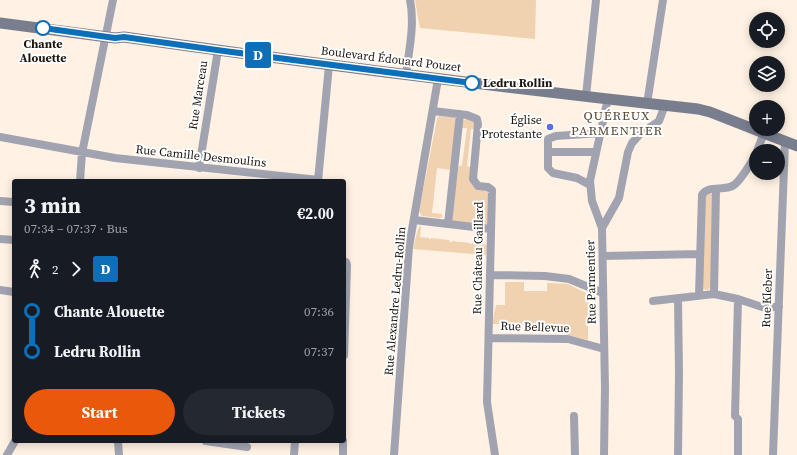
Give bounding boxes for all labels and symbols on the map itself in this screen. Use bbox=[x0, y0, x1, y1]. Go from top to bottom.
marker: Chante Alouette bbox=[35, 20, 51, 36]
place label: Chante Alouette bbox=[20, 36, 66, 66]
line badge: D bbox=[245, 42, 271, 68]
street label: Boulevard Édouard Pouzet bbox=[320, 42, 462, 76]
street label: Rue Marceau bbox=[185, 59, 211, 131]
marker: Ledru Rollin bbox=[464, 75, 480, 91]
place label: Ledru Rollin bbox=[483, 75, 553, 91]
district label: QUÉREUX PARMENTIER bbox=[571, 107, 663, 139]
place label: Église Protestante bbox=[481, 112, 542, 142]
marker: Église Protestante bbox=[545, 122, 555, 132]
street label: Rue Camille Desmoulins bbox=[135, 141, 267, 171]
street label: Rue Château Gaillard bbox=[469, 201, 487, 315]
street label: Rue Alexandre Ledru-Rollin bbox=[381, 226, 409, 376]
street label: Rue Parmentier bbox=[582, 240, 600, 324]
street label: Rue Kleber bbox=[758, 268, 776, 328]
street label: Rue Bellevue bbox=[500, 318, 570, 336]

